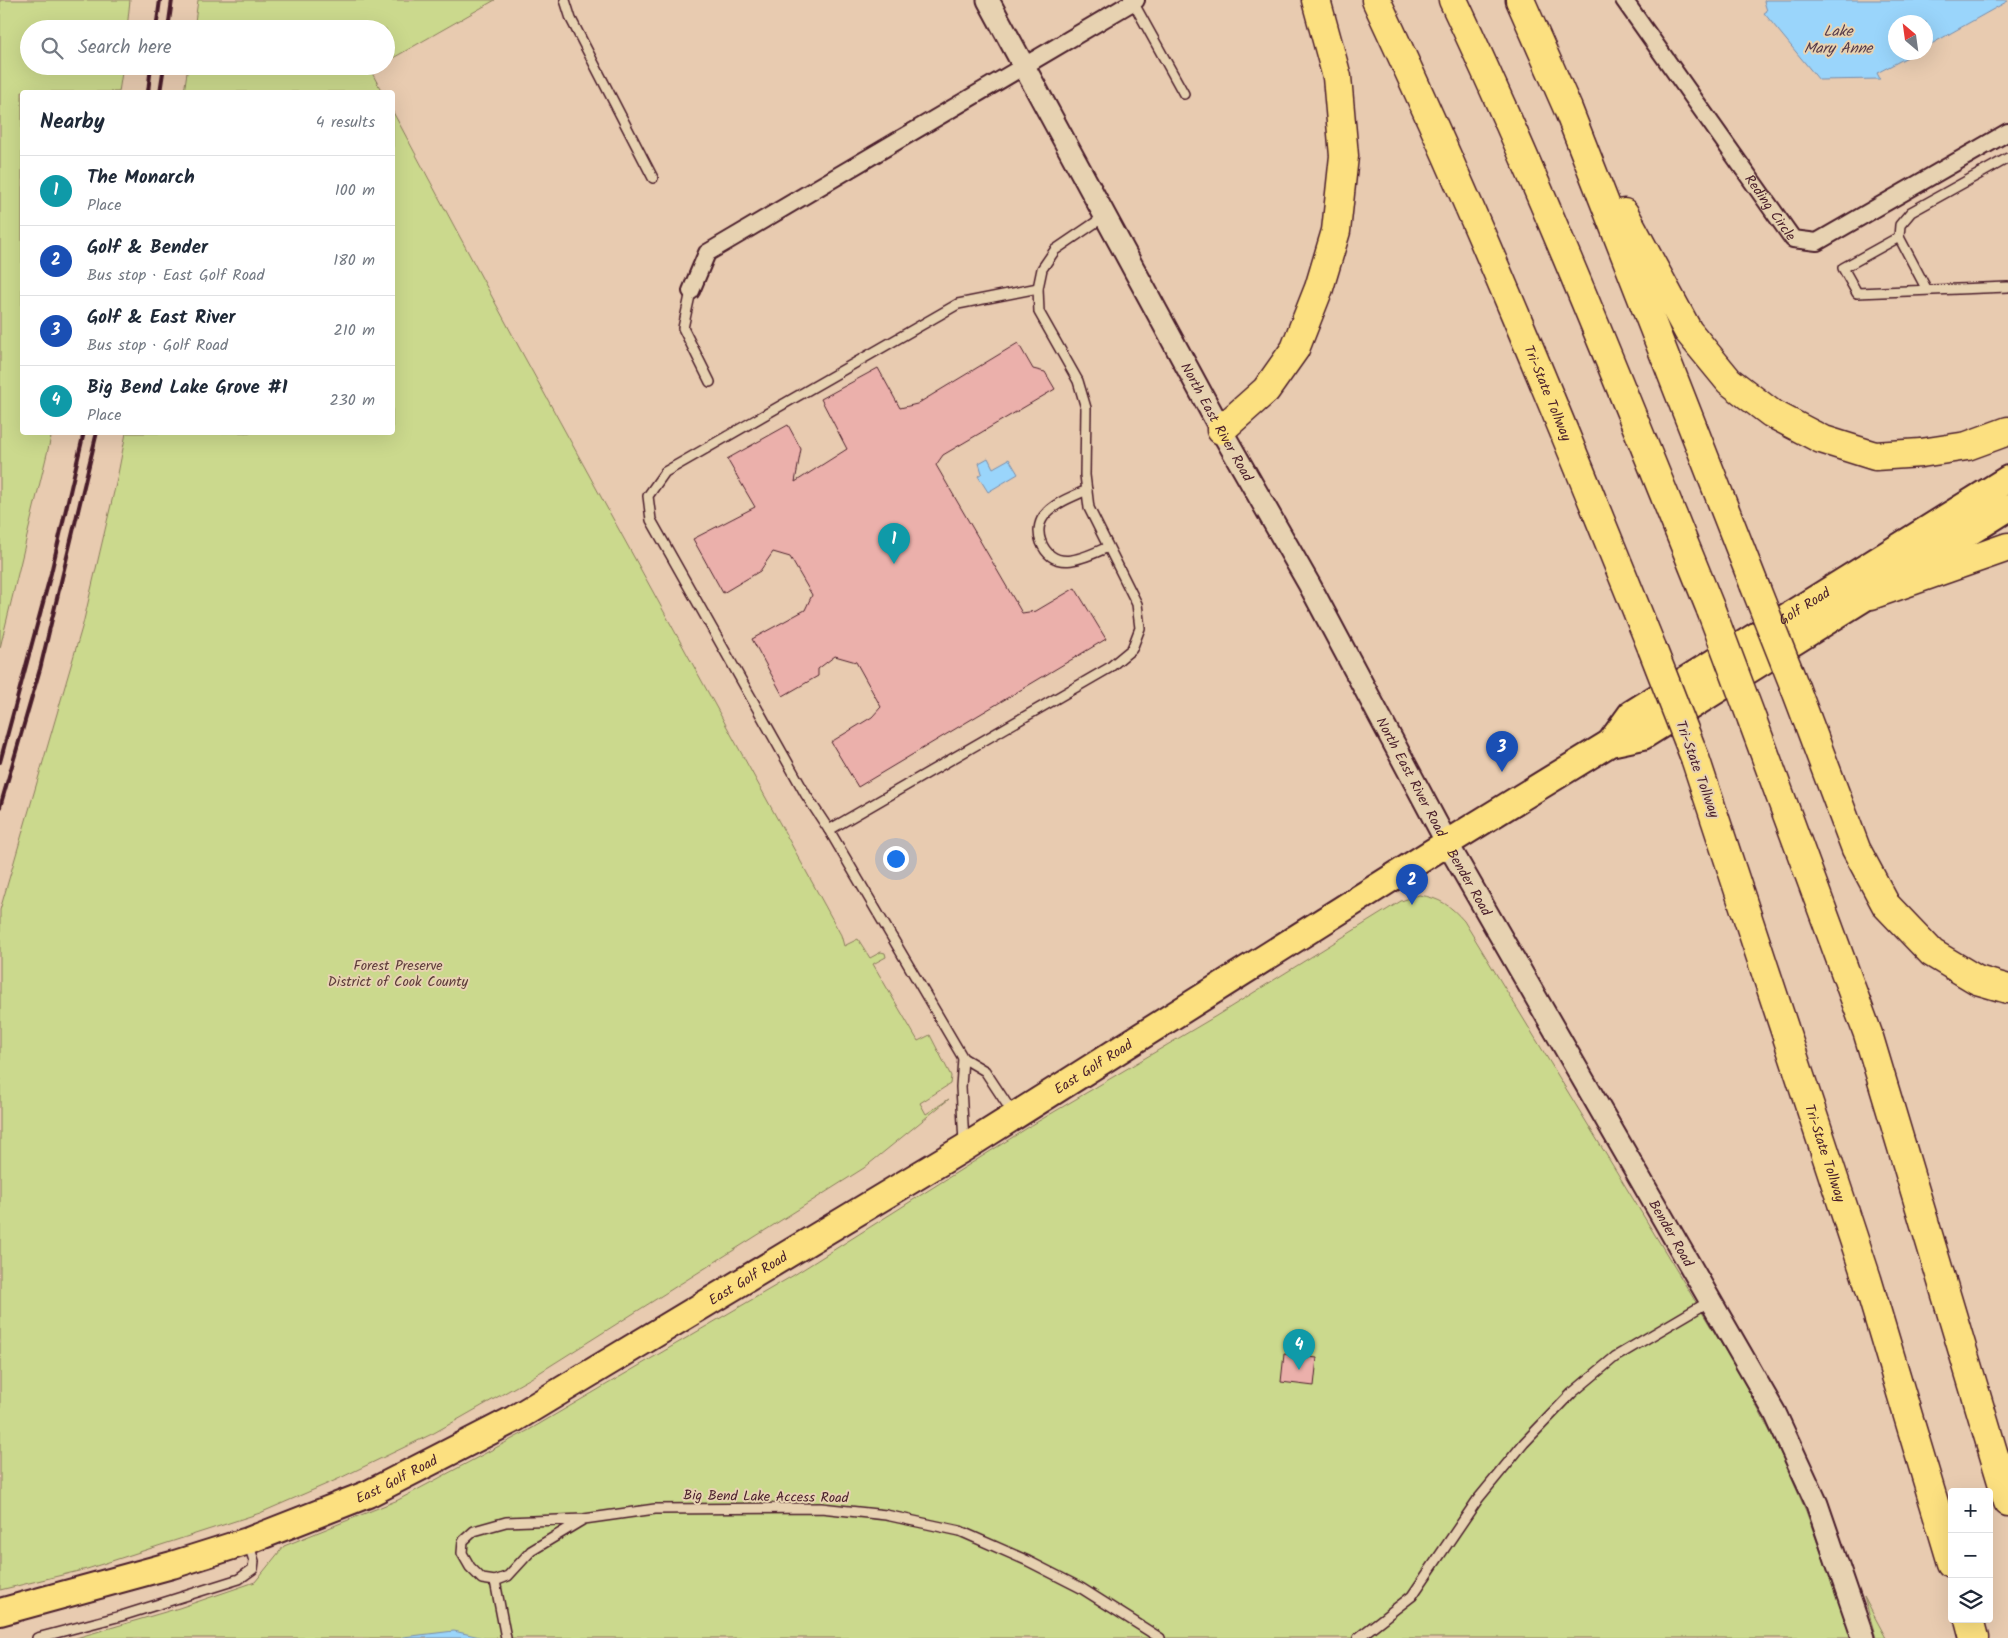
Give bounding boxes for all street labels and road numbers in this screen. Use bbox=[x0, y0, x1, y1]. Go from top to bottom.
street label: Reding Circle bbox=[1739, 170, 1801, 246]
street label: Tri-State Tollway bbox=[1517, 342, 1577, 445]
street label: North East River Road bbox=[1174, 359, 1259, 487]
street label: Golf Road bbox=[1775, 582, 1836, 631]
street label: North East River Road bbox=[1370, 714, 1452, 842]
street label: Tri-State Tollway bbox=[1669, 718, 1725, 821]
street label: Bender Road bbox=[1441, 845, 1497, 921]
street label: East Golf Road bbox=[1050, 1034, 1138, 1100]
street label: Tri-State Tollway bbox=[1798, 1101, 1851, 1206]
street label: Bender Road bbox=[1643, 1196, 1699, 1272]
street label: East Golf Road bbox=[705, 1246, 793, 1311]
street label: East Golf Road bbox=[353, 1450, 443, 1510]
street label: Big Bend Lake Access Road bbox=[683, 1485, 850, 1509]

